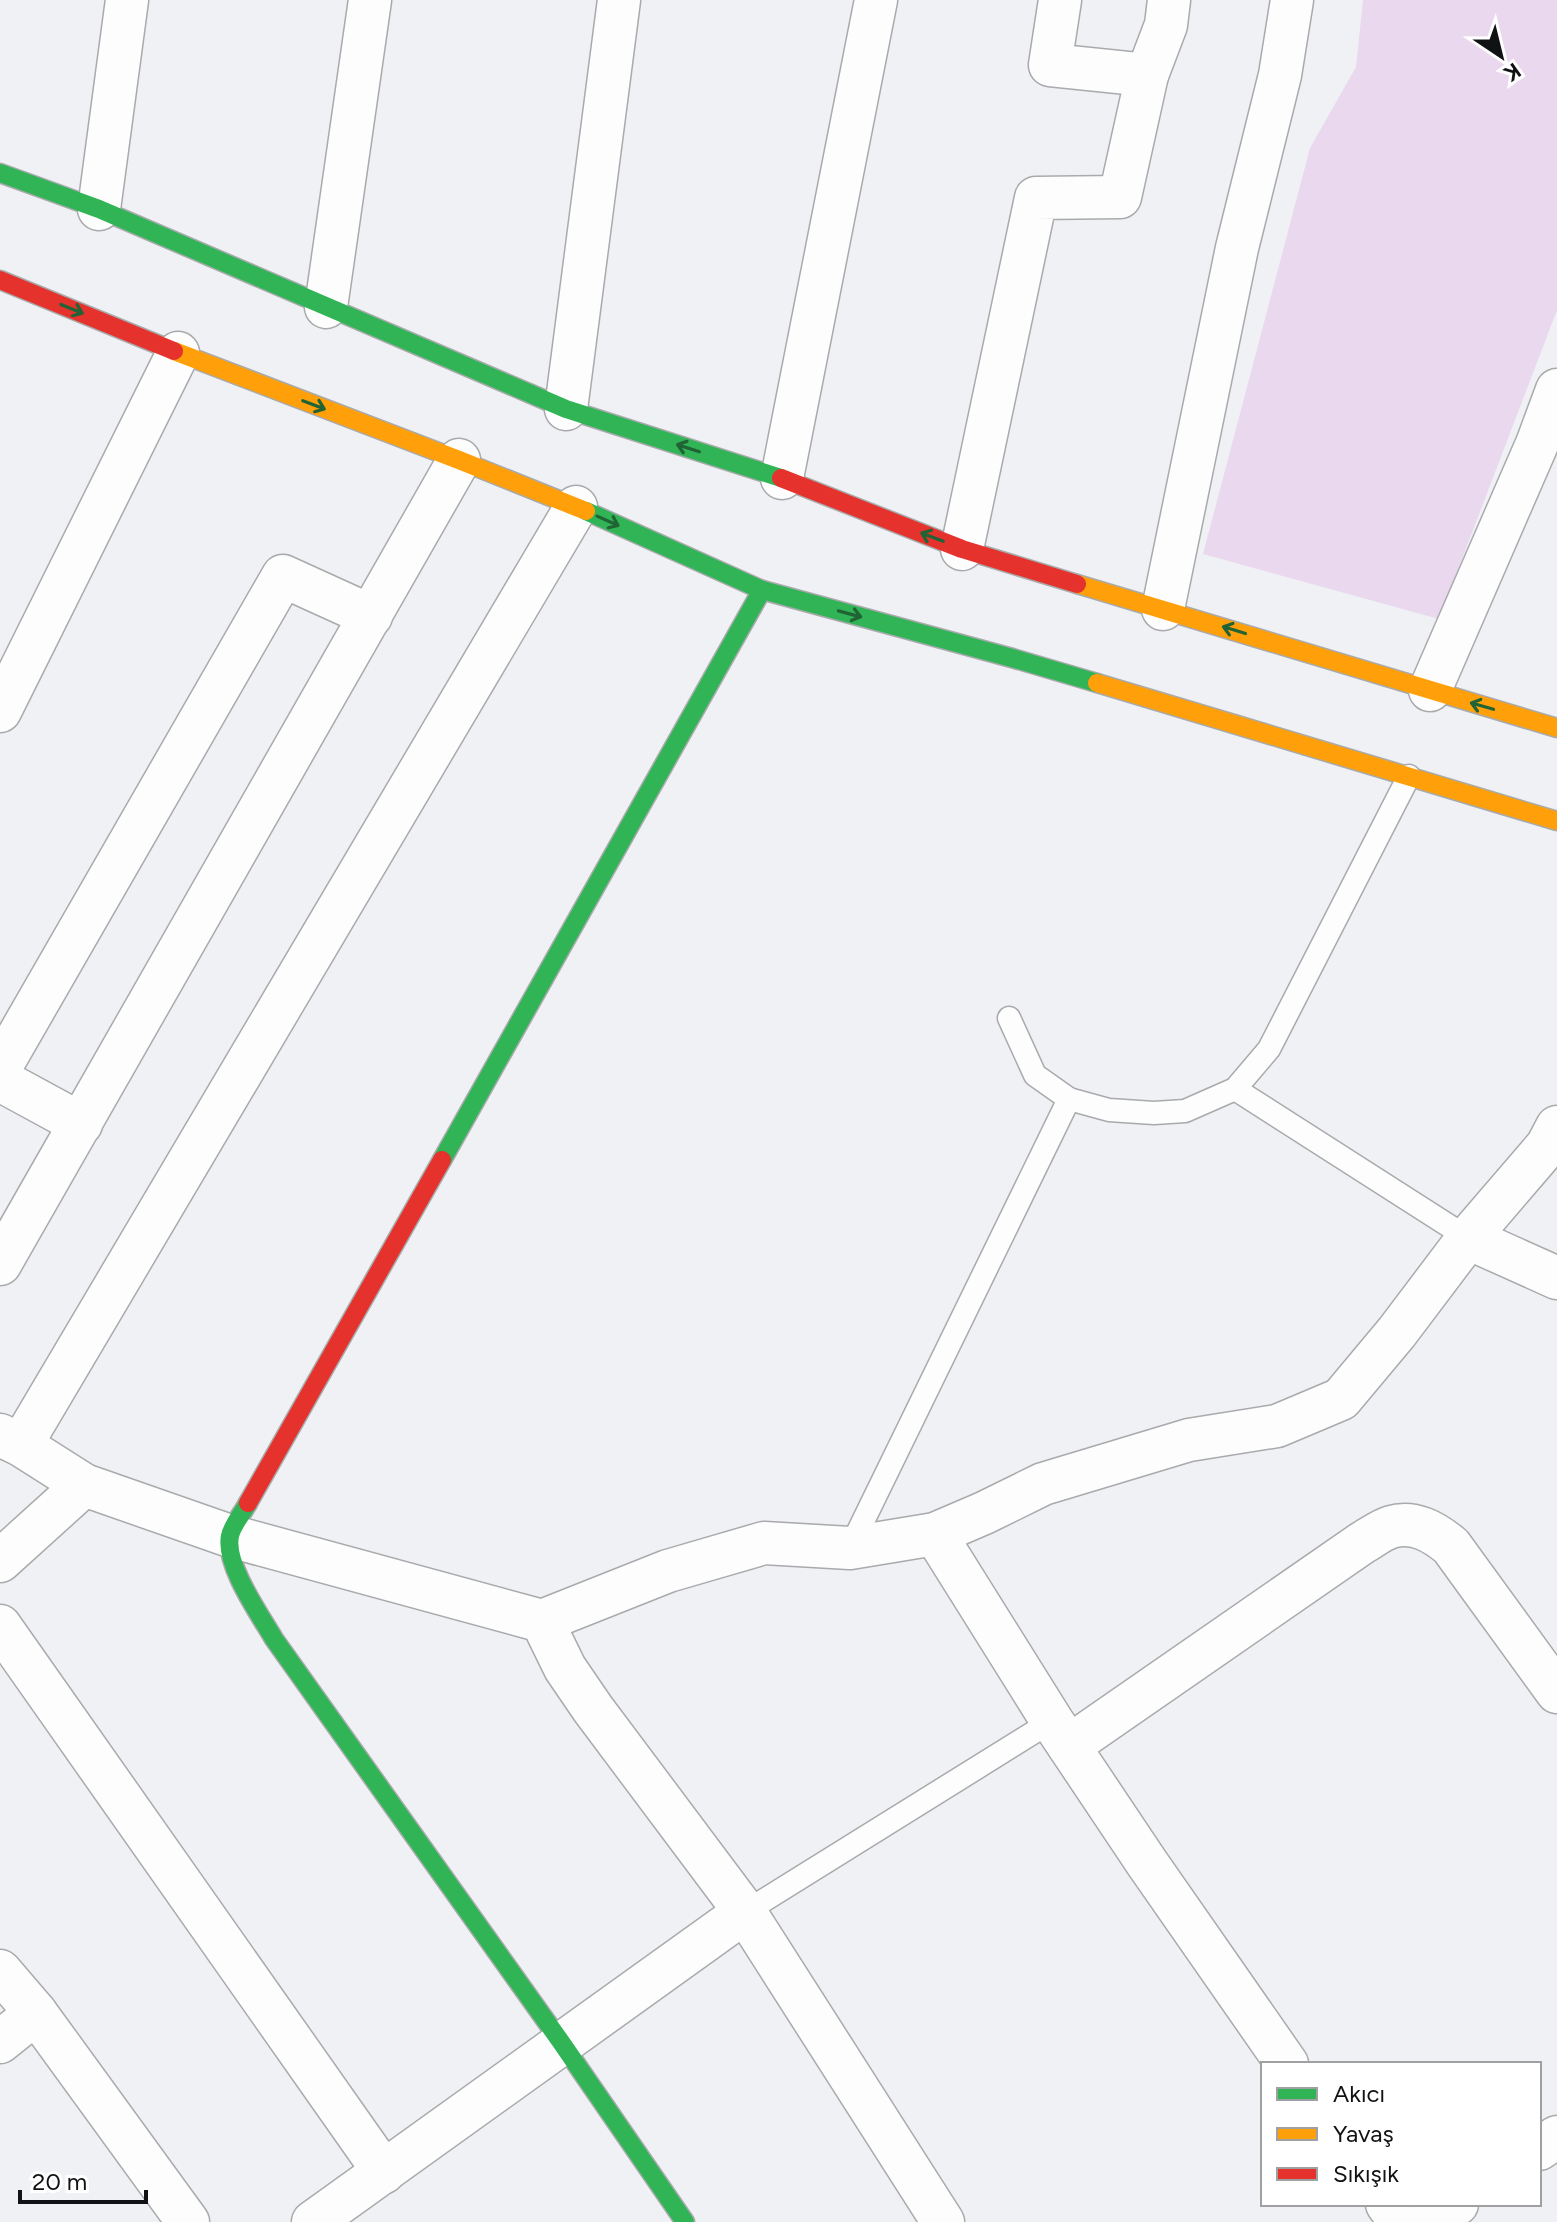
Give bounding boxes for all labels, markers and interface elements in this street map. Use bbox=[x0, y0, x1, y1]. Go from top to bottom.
north arrow bbox=[1461, 16, 1541, 96]
text: K bbox=[1498, 57, 1526, 87]
one-way arrow bbox=[59, 303, 84, 318]
one-way arrow bbox=[301, 399, 326, 413]
one-way arrow bbox=[675, 439, 700, 454]
one-way arrow bbox=[595, 515, 619, 530]
one-way arrow bbox=[920, 529, 945, 543]
one-way arrow bbox=[836, 607, 862, 622]
one-way arrow bbox=[1221, 622, 1247, 637]
one-way arrow bbox=[1470, 698, 1496, 713]
legend bbox=[1261, 2062, 1541, 2206]
text: Akıcı bbox=[1333, 2079, 1385, 2108]
text: Yavaş bbox=[1333, 2119, 1394, 2148]
scale bar bbox=[20, 2154, 146, 2204]
text: Sıkışık bbox=[1333, 2159, 1399, 2188]
text: 20 m bbox=[32, 2167, 87, 2196]

